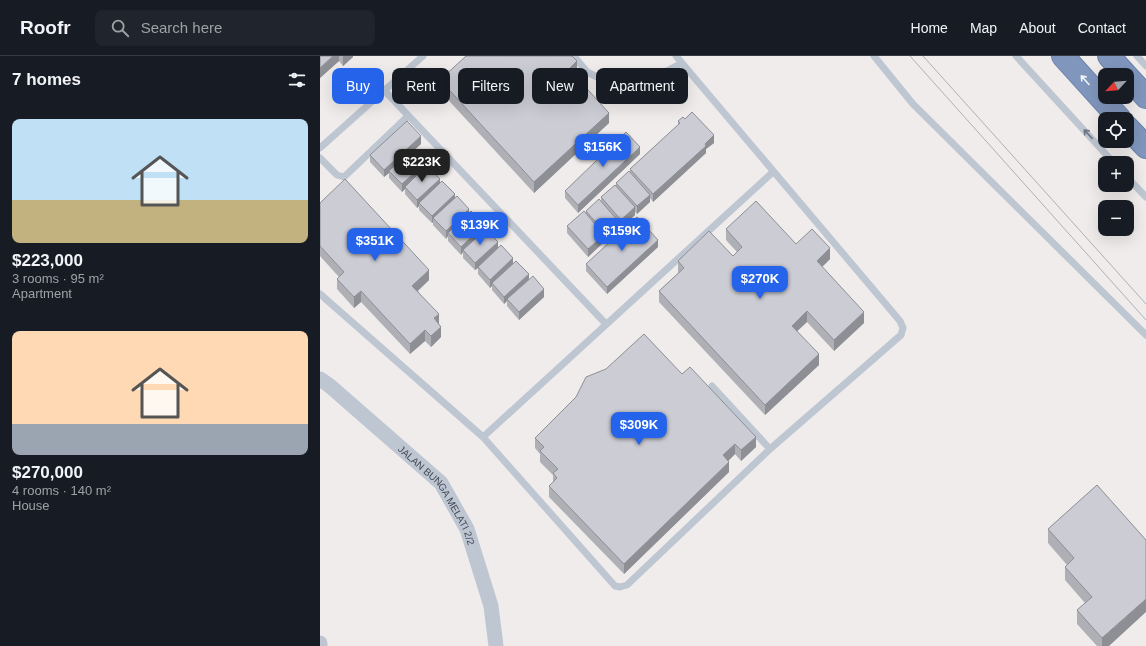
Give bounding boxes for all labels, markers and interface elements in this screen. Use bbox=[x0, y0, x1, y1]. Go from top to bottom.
search box bbox=[95, 10, 375, 46]
text: Roofr bbox=[20, 17, 71, 38]
icon: search bbox=[109, 17, 131, 39]
text: Search here bbox=[141, 19, 222, 36]
text: Home bbox=[911, 20, 948, 36]
text: Map bbox=[970, 20, 997, 36]
text: About bbox=[1019, 20, 1056, 36]
text: Contact bbox=[1078, 20, 1126, 36]
chip: Buy bbox=[332, 68, 384, 104]
chip: Rent bbox=[392, 68, 450, 104]
chip: Filters bbox=[458, 68, 524, 104]
chip: New bbox=[532, 68, 588, 104]
chip: Apartment bbox=[596, 68, 688, 104]
north arrow bbox=[1098, 68, 1134, 104]
map controls bbox=[1098, 68, 1134, 236]
icon: filters bbox=[286, 69, 308, 91]
text: 7 homes bbox=[12, 70, 81, 89]
one-way arrow bbox=[1080, 75, 1089, 85]
button: locate bbox=[1098, 112, 1134, 148]
one-way arrow bbox=[1083, 129, 1093, 139]
pin: $156K bbox=[575, 134, 631, 168]
text: $156K bbox=[584, 139, 622, 154]
icon: home bbox=[124, 145, 196, 217]
pin: $223K bbox=[394, 149, 450, 183]
text: $223K bbox=[403, 154, 441, 169]
button: + bbox=[1098, 156, 1134, 192]
button: − bbox=[1098, 200, 1134, 236]
pin: $139K bbox=[452, 212, 508, 246]
text: $139K bbox=[461, 217, 499, 232]
pin: $159K bbox=[594, 218, 650, 252]
text: $159K bbox=[603, 223, 641, 238]
pin: $351K bbox=[347, 228, 403, 262]
text: $351K bbox=[356, 233, 394, 248]
text: $223,000 bbox=[12, 251, 83, 270]
pin: $270K bbox=[732, 266, 788, 300]
text: 3 rooms · 95 m² bbox=[12, 271, 104, 286]
text: $270K bbox=[741, 271, 779, 286]
text: Apartment bbox=[12, 286, 72, 301]
icon: home bbox=[124, 357, 196, 429]
pin: $309K bbox=[611, 412, 667, 446]
text: $309K bbox=[620, 417, 658, 432]
street label: JALAN BUNGA MELATI 2/2 bbox=[396, 443, 477, 547]
text: $270,000 bbox=[12, 463, 83, 482]
text: 4 rooms · 140 m² bbox=[12, 483, 111, 498]
text: House bbox=[12, 498, 50, 513]

